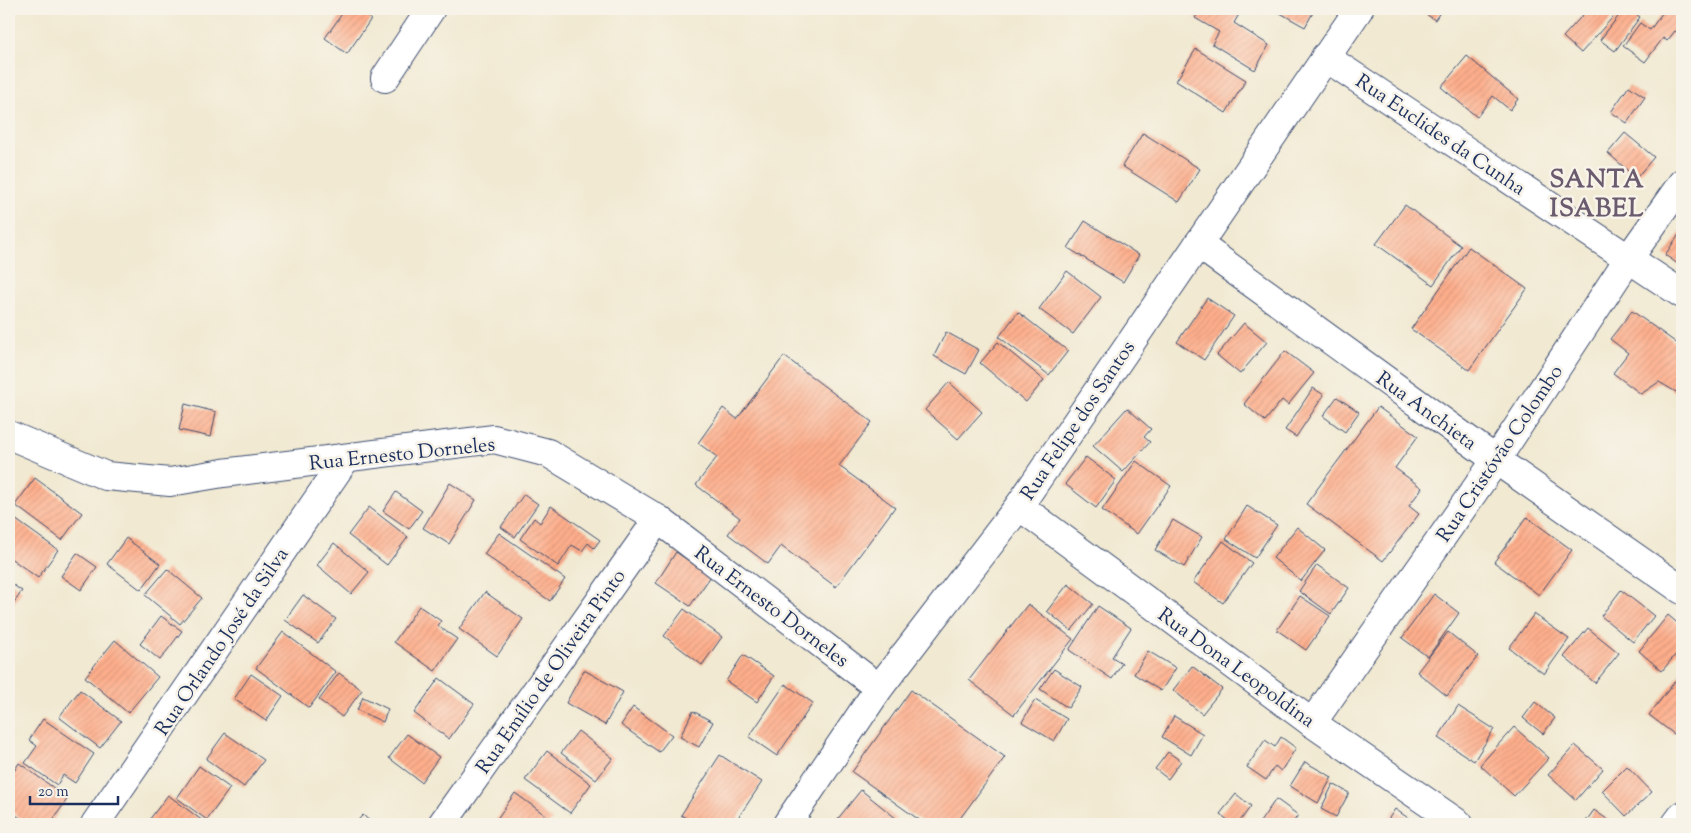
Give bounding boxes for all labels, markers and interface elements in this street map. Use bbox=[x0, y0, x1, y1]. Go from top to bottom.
street label: Rua Euclides da Cunha bbox=[1349, 68, 1531, 204]
district label: SANTA ISABEL bbox=[1549, 163, 1645, 228]
street label: Rua Felipe dos Santos bbox=[1015, 336, 1144, 507]
street label: Rua Cristóvão Colombo bbox=[1431, 360, 1571, 549]
street label: Rua Anchieta bbox=[1369, 366, 1482, 458]
street label: Rua Ernesto Dorneles bbox=[308, 431, 497, 480]
street label: Rua Ernesto Dorneles bbox=[687, 540, 854, 676]
street label: Rua Orlando José da Silva bbox=[149, 542, 297, 742]
street label: Rua Emílio de Oliveira Pinto bbox=[470, 564, 634, 781]
street label: Rua Dona Leopoldina bbox=[1151, 602, 1320, 736]
scale bar bbox=[30, 773, 118, 805]
text: 20 m bbox=[38, 782, 69, 803]

